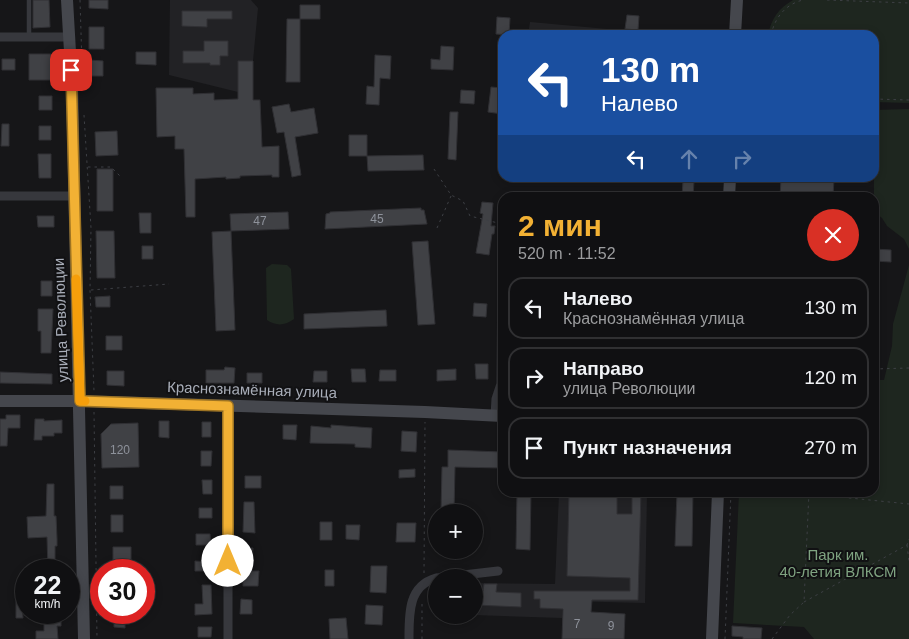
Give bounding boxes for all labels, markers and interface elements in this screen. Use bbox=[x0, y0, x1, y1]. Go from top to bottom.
pin bbox=[50, 49, 92, 91]
icon: left bbox=[518, 50, 583, 115]
text: 130 m bbox=[601, 50, 700, 89]
icon: arrive bbox=[57, 56, 85, 84]
text: Налево bbox=[601, 91, 678, 116]
icon: left bbox=[622, 145, 650, 173]
icon: ahead bbox=[675, 145, 703, 173]
icon: right bbox=[728, 145, 756, 173]
text: 2 мин bbox=[518, 209, 602, 242]
button: close bbox=[807, 209, 859, 261]
house number: 45 bbox=[370, 212, 384, 226]
house number: 47 bbox=[253, 214, 267, 228]
text: 520 m · 11:52 bbox=[518, 245, 616, 262]
street label: улица Революции bbox=[50, 258, 71, 382]
text: Налево bbox=[563, 288, 633, 309]
icon: left bbox=[520, 294, 548, 322]
text: 130 m bbox=[804, 297, 857, 318]
text: Краснознамённая улица bbox=[563, 310, 744, 327]
text: Направо bbox=[563, 358, 644, 379]
icon: right bbox=[520, 364, 548, 392]
text: 120 m bbox=[804, 367, 857, 388]
street label: Краснознамённая улица bbox=[167, 378, 338, 401]
text: улица Революции bbox=[563, 380, 696, 397]
icon: arrive bbox=[520, 434, 548, 462]
text: Пункт назначения bbox=[563, 437, 732, 458]
text: 270 m bbox=[804, 437, 857, 458]
house number: 120 bbox=[110, 443, 130, 457]
map controls bbox=[428, 504, 483, 624]
button: + bbox=[428, 504, 483, 559]
position arrow bbox=[201, 534, 253, 586]
park label: Парк им. 40-летия ВЛКСМ bbox=[779, 546, 897, 580]
speed limit sign: 30 bbox=[90, 559, 155, 624]
button: − bbox=[428, 569, 483, 624]
text: 22 bbox=[34, 571, 61, 599]
text: km/h bbox=[34, 597, 61, 611]
house number: 7 bbox=[574, 617, 581, 631]
house number: 9 bbox=[608, 619, 615, 633]

